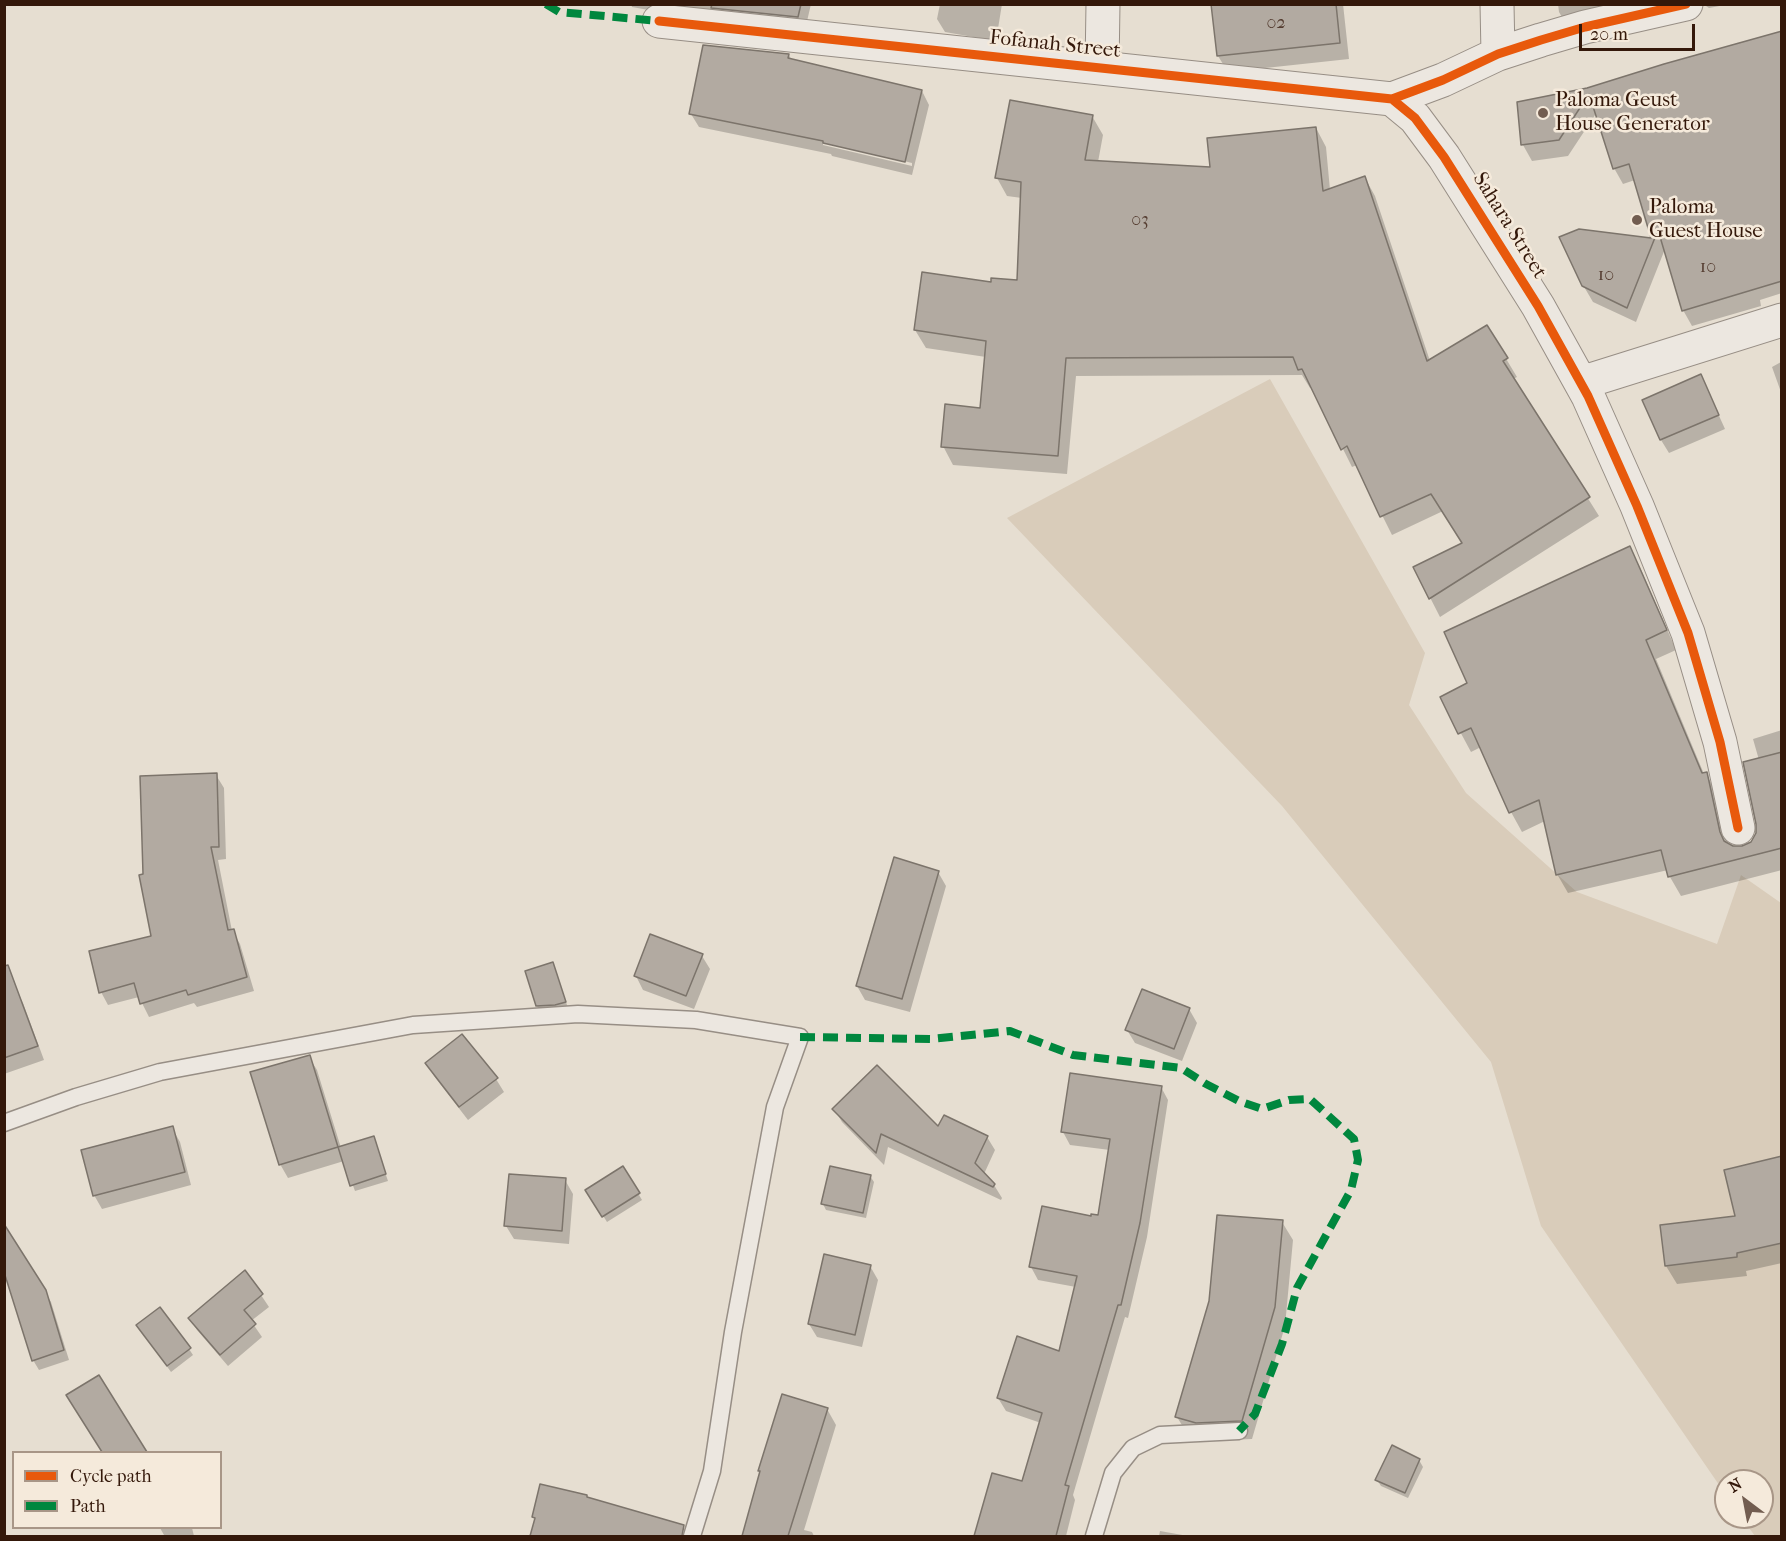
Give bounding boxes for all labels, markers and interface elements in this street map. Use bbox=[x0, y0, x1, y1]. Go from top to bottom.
scale bar bbox=[1582, 12, 1698, 50]
house number: 02 bbox=[1266, 13, 1286, 35]
text: 20 m bbox=[1590, 24, 1628, 45]
street label: Fofanah Street bbox=[988, 26, 1122, 64]
place label: Paloma Geust House Generator bbox=[1555, 88, 1710, 138]
marker: Paloma Geust House Generator bbox=[1536, 106, 1550, 120]
street label: Sahara Street bbox=[1466, 168, 1552, 284]
place label: Paloma Guest House bbox=[1649, 195, 1763, 245]
house number: 03 bbox=[1131, 210, 1149, 232]
marker: Paloma Guest House bbox=[1630, 213, 1644, 227]
house number: 10 bbox=[1700, 257, 1716, 279]
house number: 10 bbox=[1598, 265, 1614, 287]
legend bbox=[12, 1451, 222, 1529]
text: Cycle path bbox=[70, 1466, 151, 1487]
north arrow bbox=[1714, 1469, 1774, 1529]
text: N bbox=[1725, 1474, 1745, 1496]
text: Path bbox=[70, 1496, 106, 1517]

